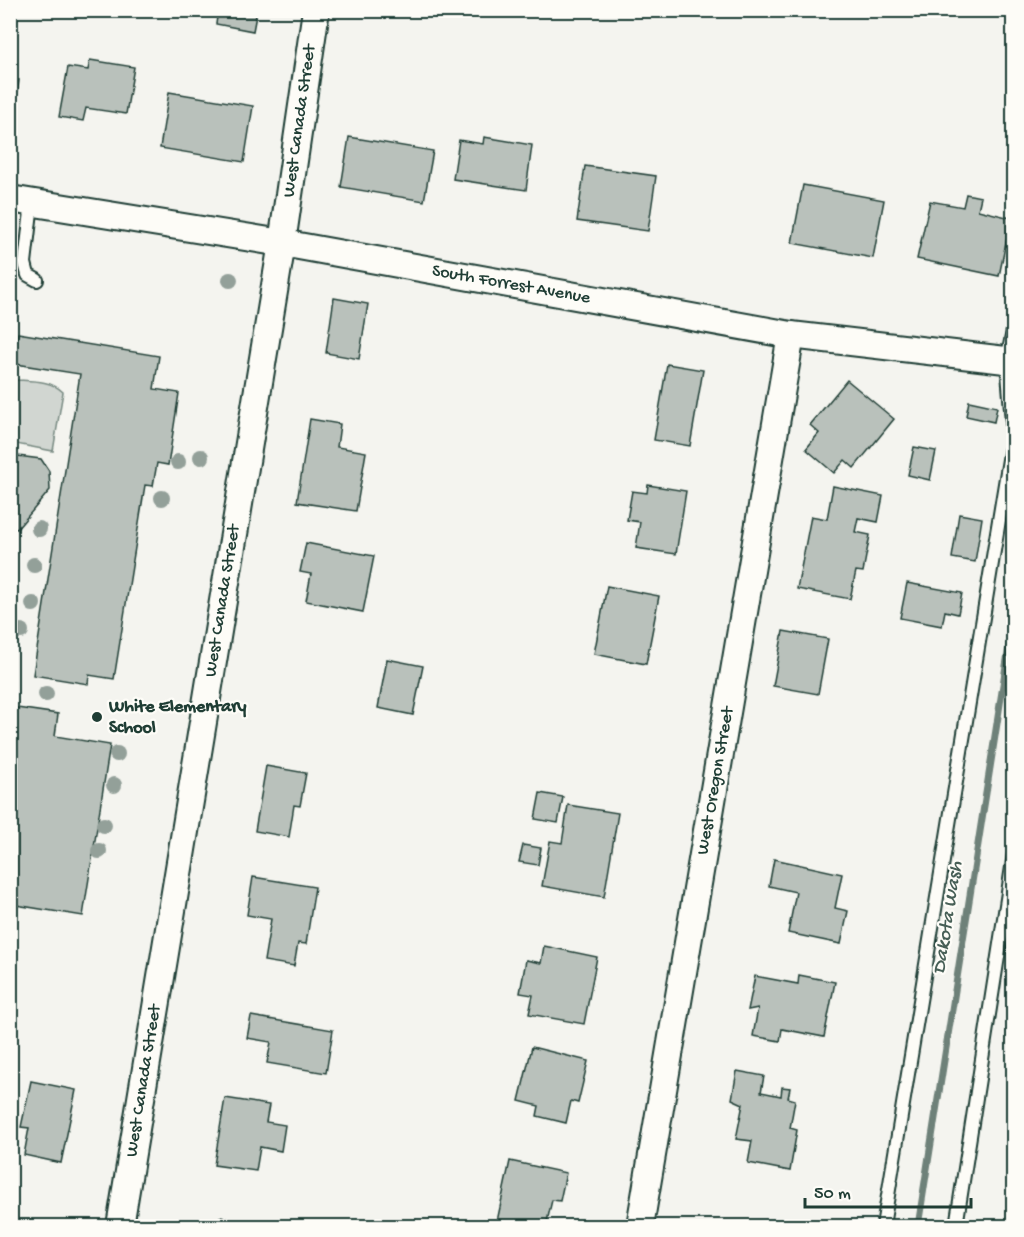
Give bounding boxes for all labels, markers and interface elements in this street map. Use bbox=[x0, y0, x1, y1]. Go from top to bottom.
street label: West Canada Street bbox=[279, 42, 321, 199]
street label: South Forrest Avenue bbox=[430, 261, 592, 309]
street label: West Canada Street bbox=[201, 522, 246, 679]
place label: White Elementary School bbox=[108, 697, 247, 739]
street label: West Oregon Street bbox=[693, 704, 740, 857]
marker: White Elementary School bbox=[90, 710, 104, 724]
water label: Dakota Wash bbox=[929, 860, 969, 976]
street label: West Canada Street bbox=[122, 1002, 167, 1159]
scale bar bbox=[805, 1171, 972, 1209]
text: 50 m bbox=[814, 1184, 851, 1205]

